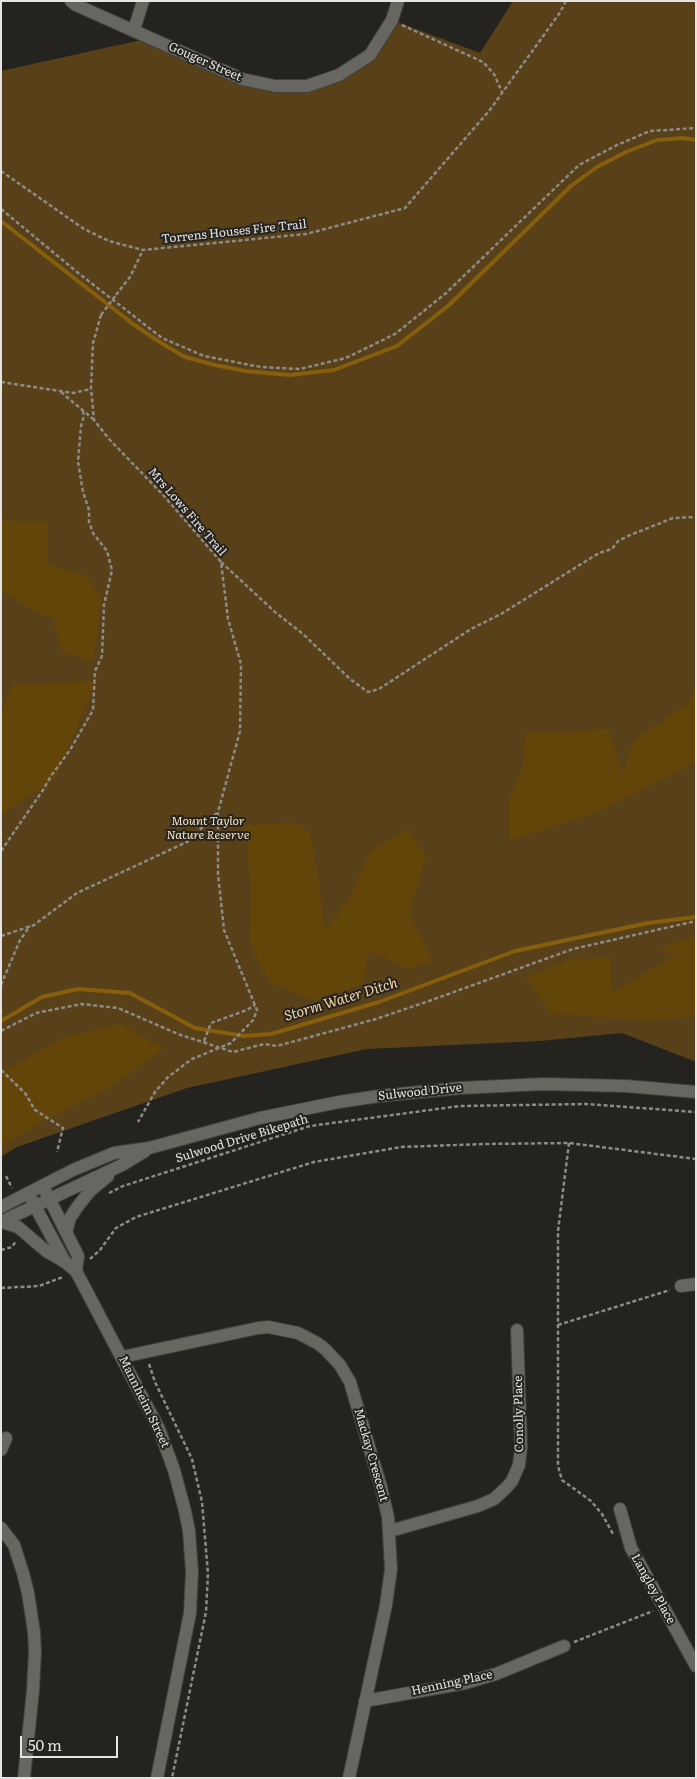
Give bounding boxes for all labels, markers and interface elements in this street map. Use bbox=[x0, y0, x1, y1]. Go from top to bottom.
street label: Gouger Street bbox=[166, 39, 244, 85]
street label: Torrens Houses Fire Trail bbox=[161, 217, 307, 247]
street label: Mrs Lows Fire Trail bbox=[145, 465, 229, 559]
park label: Mount Taylor Nature Reserve bbox=[167, 814, 249, 842]
water label: Storm Water Ditch bbox=[282, 975, 400, 1025]
street label: Sulwood Drive bbox=[377, 1080, 463, 1104]
street label: Sulwood Drive Bikepath bbox=[174, 1112, 310, 1166]
street label: Mannheim Street bbox=[116, 1354, 172, 1450]
street label: Conolly Place bbox=[511, 1375, 527, 1453]
street label: Mackay Crescent bbox=[351, 1407, 391, 1503]
street label: Langley Place bbox=[628, 1552, 678, 1626]
street label: Henning Place bbox=[410, 1667, 494, 1699]
scale bar bbox=[22, 1726, 120, 1758]
text: 50 m bbox=[28, 1733, 62, 1756]

